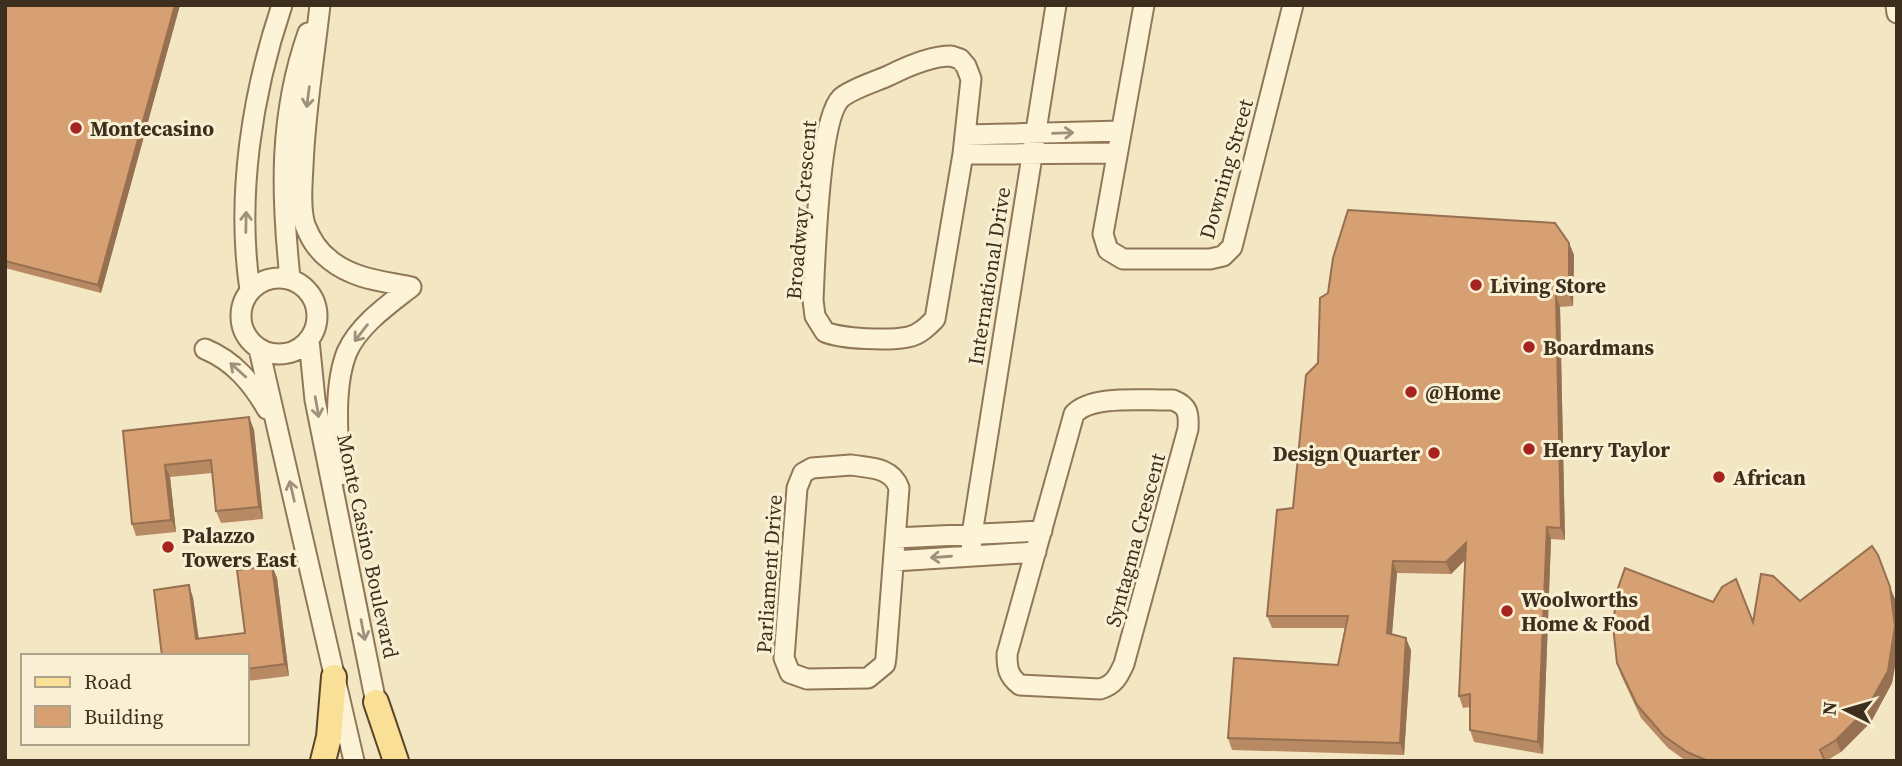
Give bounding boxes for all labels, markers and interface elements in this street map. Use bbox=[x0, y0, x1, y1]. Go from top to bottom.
one-way arrow bbox=[302, 85, 315, 108]
street label: Downing Street bbox=[1192, 96, 1260, 242]
place label: Montecasino bbox=[90, 114, 214, 143]
street label: Broadway Crescent bbox=[779, 119, 823, 301]
marker: Montecasino bbox=[68, 120, 84, 136]
one-way arrow bbox=[1052, 126, 1075, 139]
street label: International Drive bbox=[961, 185, 1017, 367]
one-way arrow bbox=[239, 211, 253, 234]
place label: Living Store bbox=[1490, 271, 1606, 300]
marker: Living Store bbox=[1468, 277, 1484, 293]
one-way arrow bbox=[353, 324, 369, 342]
place label: Boardmans bbox=[1543, 333, 1654, 362]
marker: Boardmans bbox=[1521, 339, 1537, 355]
one-way arrow bbox=[230, 362, 247, 379]
place label: @Home bbox=[1425, 378, 1501, 407]
marker: @Home bbox=[1403, 384, 1419, 400]
one-way arrow bbox=[310, 395, 324, 418]
street label: Monte Casino Boulevard bbox=[330, 431, 406, 661]
place label: Henry Taylor bbox=[1543, 435, 1670, 464]
place label: Design Quarter bbox=[1273, 439, 1420, 468]
marker: Henry Taylor bbox=[1521, 441, 1537, 457]
marker: Design Quarter bbox=[1426, 445, 1442, 461]
street label: Syntagma Crescent bbox=[1098, 450, 1172, 630]
place label: African bbox=[1733, 463, 1806, 492]
marker: African bbox=[1711, 469, 1727, 485]
one-way arrow bbox=[285, 480, 299, 503]
street label: Parliament Drive bbox=[749, 494, 789, 654]
place label: Palazzo Towers East bbox=[182, 521, 297, 574]
marker: Palazzo Towers East bbox=[160, 539, 176, 555]
one-way arrow bbox=[930, 551, 952, 564]
place label: Woolworths Home & Food bbox=[1521, 585, 1651, 638]
marker: Woolworths Home & Food bbox=[1499, 603, 1515, 619]
one-way arrow bbox=[357, 618, 370, 641]
legend bbox=[21, 654, 248, 745]
text: Road bbox=[84, 667, 132, 696]
north arrow bbox=[1811, 675, 1881, 745]
text: N bbox=[1816, 700, 1843, 717]
text: Building bbox=[84, 702, 163, 731]

